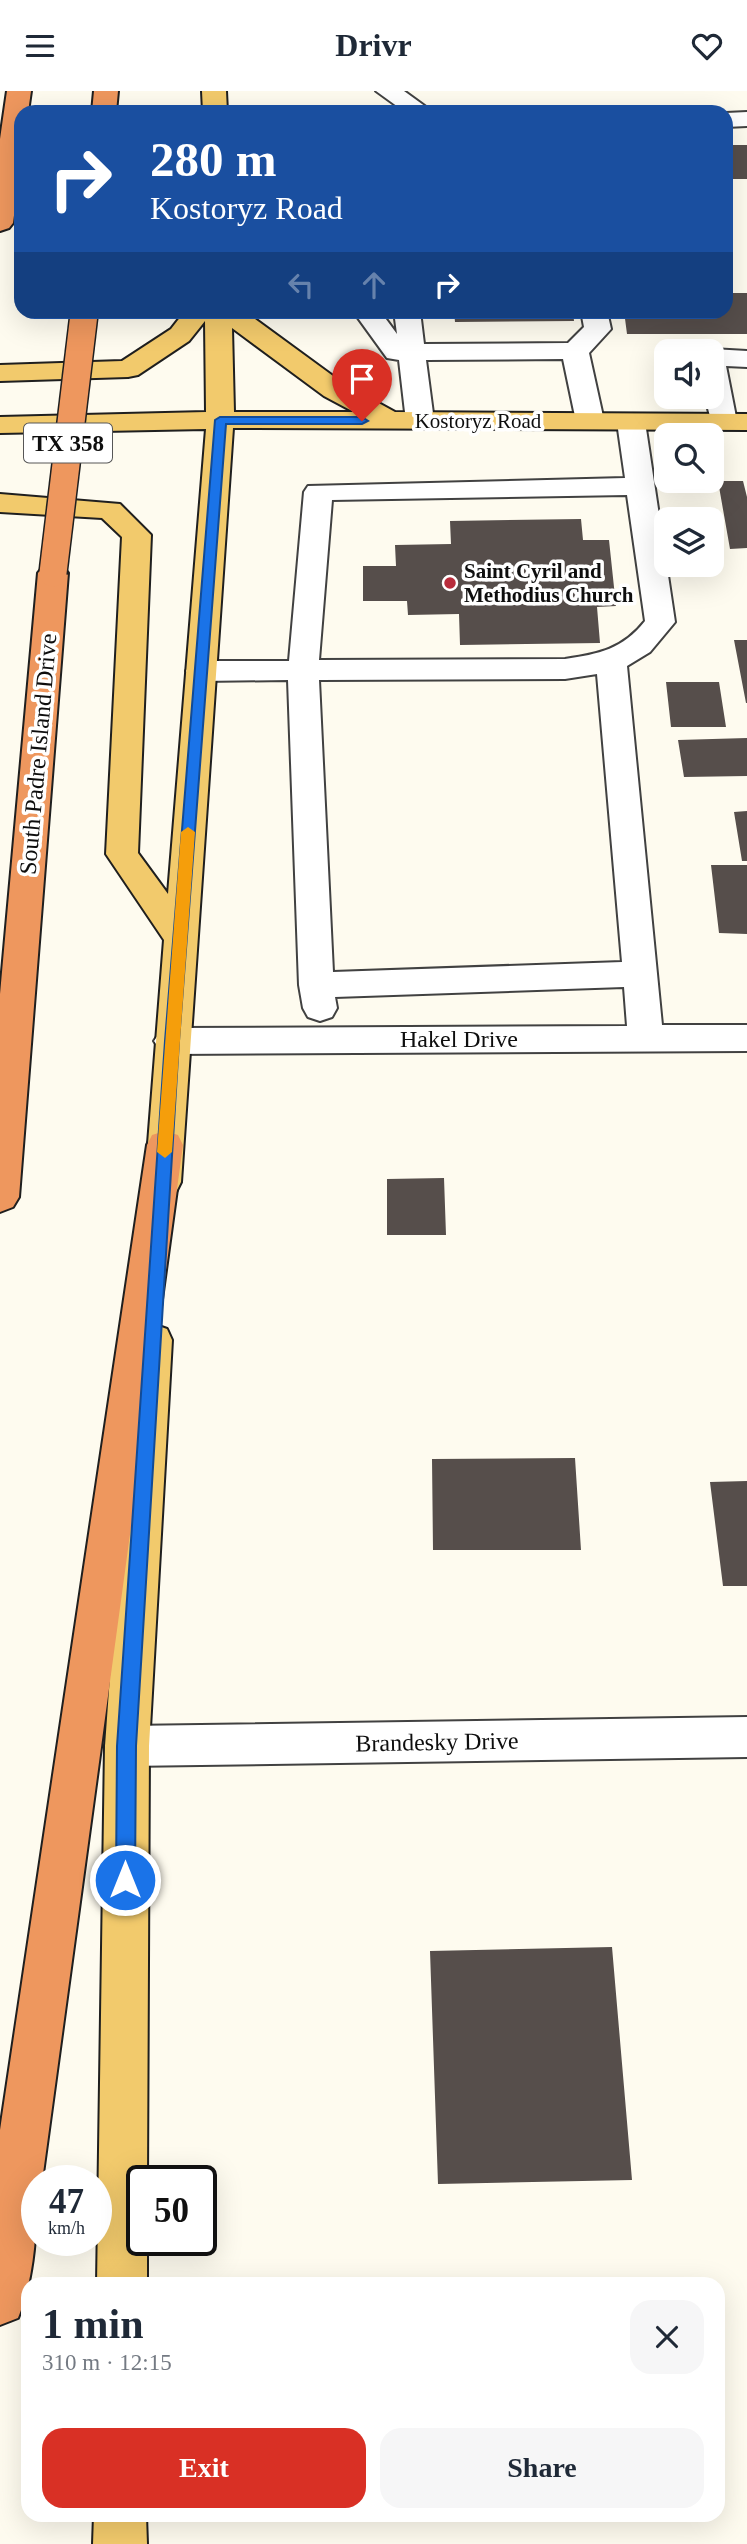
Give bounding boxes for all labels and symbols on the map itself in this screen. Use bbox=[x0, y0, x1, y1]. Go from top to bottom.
pin bbox=[332, 349, 392, 421]
street label: Kostoryz Road bbox=[415, 409, 542, 433]
road number: TX 358 bbox=[24, 423, 112, 463]
place label: Saint Cyril and Methodius Church bbox=[464, 559, 634, 607]
marker: Saint Cyril and Methodius Church bbox=[442, 575, 458, 591]
street label: South Padre Island Drive bbox=[15, 632, 61, 876]
street label: Hakel Drive bbox=[400, 1026, 518, 1052]
street label: Brandesky Drive bbox=[355, 1728, 519, 1756]
position arrow bbox=[88, 1843, 162, 1917]
speed limit sign: 50 bbox=[126, 2165, 217, 2256]

